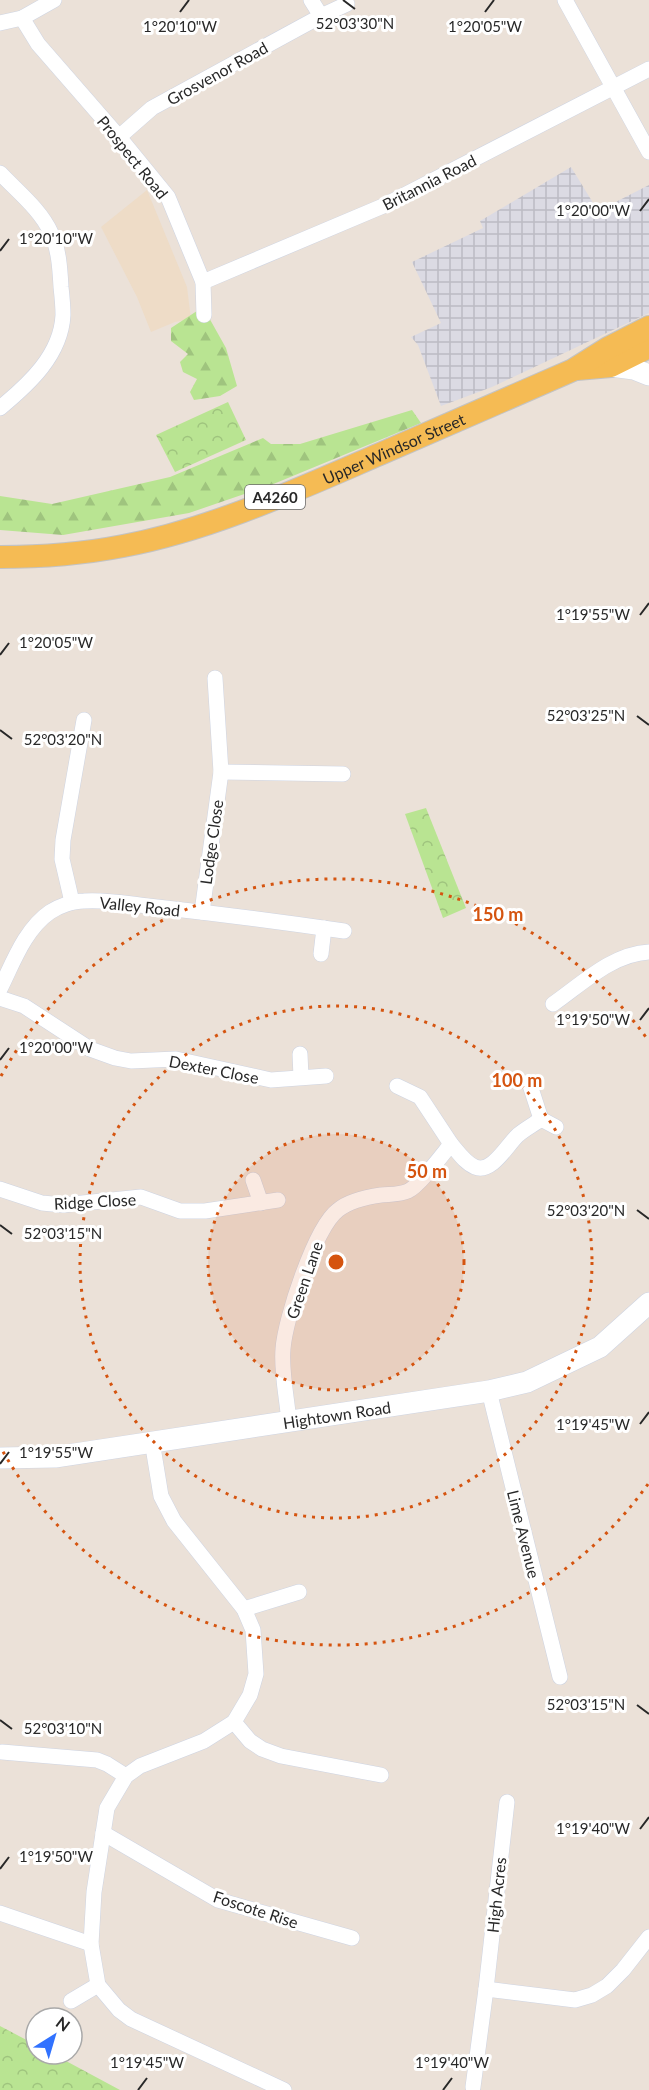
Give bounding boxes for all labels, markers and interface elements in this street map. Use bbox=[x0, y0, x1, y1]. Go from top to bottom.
text: 52°03'30"N bbox=[316, 14, 394, 32]
text: 1°20'10"W bbox=[143, 17, 217, 35]
text: 1°20'05"W bbox=[448, 17, 522, 35]
street label: Grosvenor Road bbox=[163, 37, 271, 109]
street label: Prospect Road bbox=[94, 112, 172, 202]
street label: Britannia Road bbox=[379, 150, 479, 214]
text: 1°20'00"W bbox=[556, 201, 630, 219]
text: 1°20'10"W bbox=[19, 229, 93, 247]
street label: Upper Windsor Street bbox=[320, 409, 468, 487]
road number: A4260 bbox=[245, 485, 305, 509]
text: 1°19'55"W bbox=[556, 605, 630, 623]
text: 1°20'05"W bbox=[19, 633, 93, 651]
text: 52°03'25"N bbox=[547, 706, 625, 724]
text: 52°03'20"N bbox=[24, 730, 102, 748]
street label: Lodge Close bbox=[196, 798, 226, 886]
street label: Valley Road bbox=[99, 892, 181, 920]
text: 150 m bbox=[473, 903, 523, 925]
text: 1°19'50"W bbox=[556, 1010, 630, 1028]
text: 1°20'00"W bbox=[19, 1038, 93, 1056]
street label: Dexter Close bbox=[168, 1051, 260, 1087]
text: 100 m bbox=[492, 1069, 542, 1091]
text: 50 m bbox=[407, 1160, 447, 1182]
street label: Ridge Close bbox=[53, 1189, 137, 1213]
text: 52°03'20"N bbox=[547, 1201, 625, 1219]
text: 52°03'15"N bbox=[24, 1224, 102, 1242]
street label: Green Lane bbox=[282, 1239, 326, 1321]
centre of rings bbox=[326, 1252, 346, 1272]
street label: Hightown Road bbox=[281, 1397, 392, 1432]
text: 1°19'45"W bbox=[556, 1415, 630, 1433]
text: 1°19'55"W bbox=[19, 1443, 93, 1461]
street label: Lime Avenue bbox=[504, 1488, 544, 1580]
text: 52°03'15"N bbox=[547, 1695, 625, 1713]
text: 52°03'10"N bbox=[24, 1719, 102, 1737]
text: 1°19'40"W bbox=[556, 1819, 630, 1837]
text: 1°19'50"W bbox=[19, 1847, 93, 1865]
street label: High Acres bbox=[483, 1856, 509, 1934]
street label: Foscote Rise bbox=[211, 1886, 301, 1932]
north arrow bbox=[24, 2006, 84, 2066]
text: N bbox=[53, 2012, 74, 2035]
text: 1°19'45"W bbox=[110, 2053, 184, 2071]
text: 1°19'40"W bbox=[415, 2053, 489, 2071]

